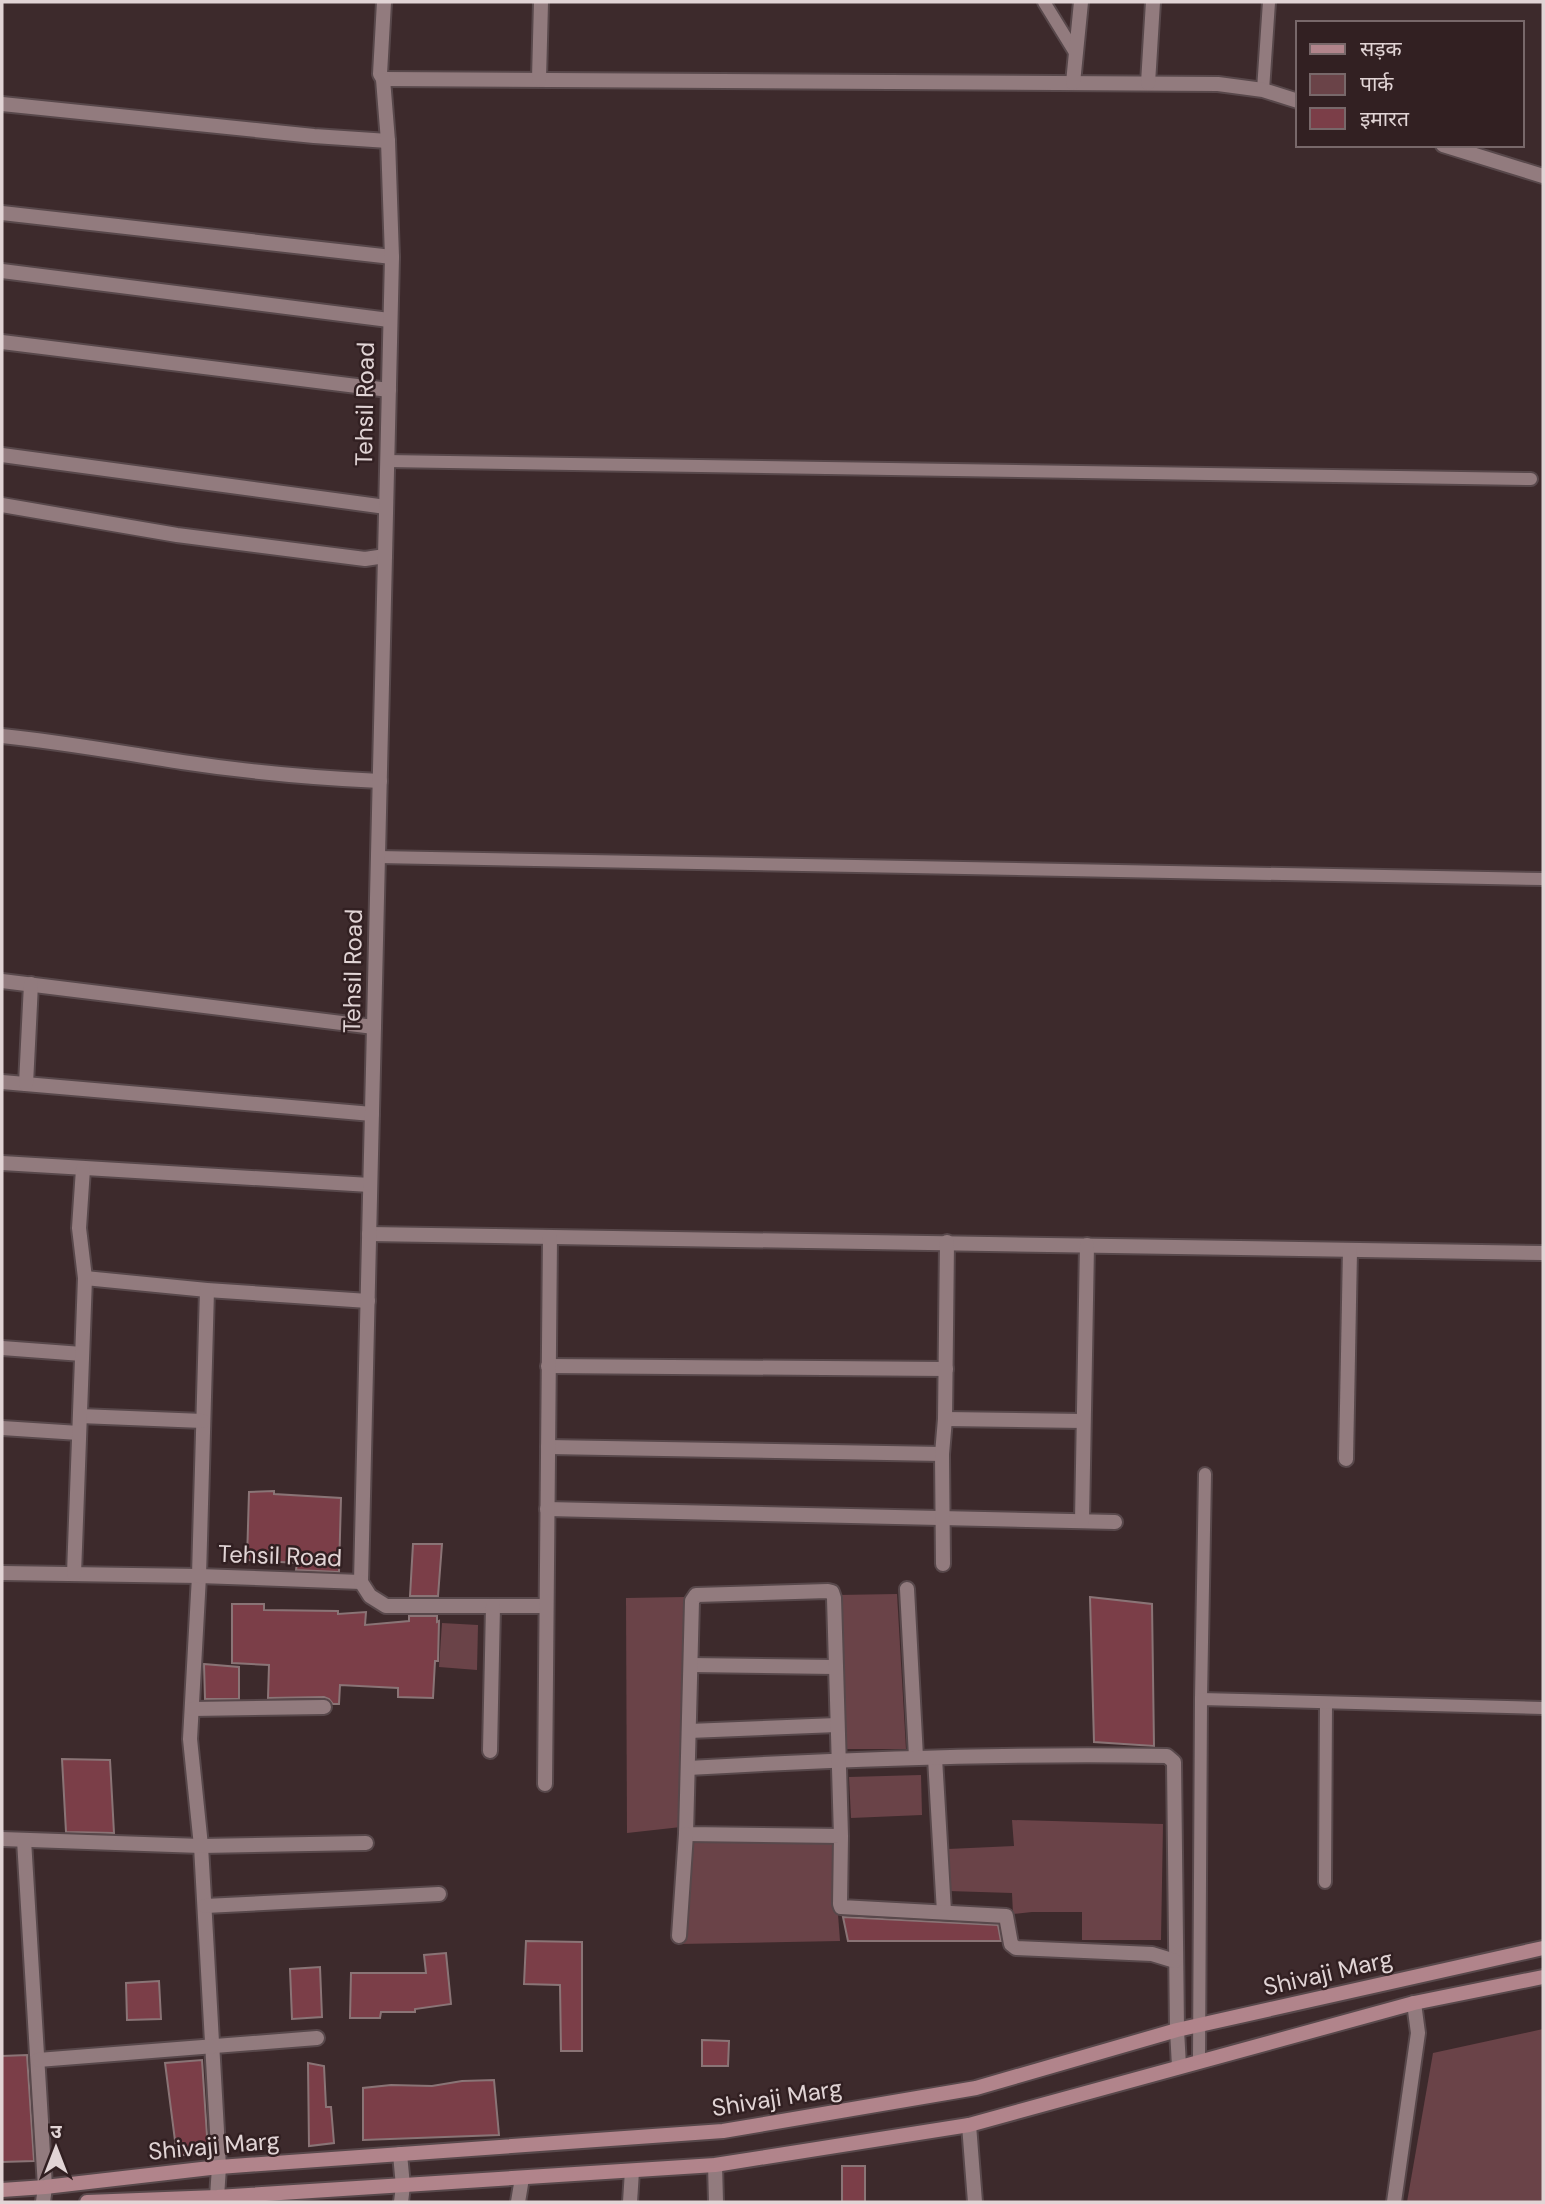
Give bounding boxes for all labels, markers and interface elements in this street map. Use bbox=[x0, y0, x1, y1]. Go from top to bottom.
legend bbox=[1296, 21, 1524, 147]
text: सड़क bbox=[1360, 35, 1402, 63]
text: पार्क bbox=[1360, 70, 1394, 98]
text: इमारत bbox=[1360, 105, 1410, 133]
street label: Tehsil Road bbox=[348, 342, 381, 466]
street label: Tehsil Road bbox=[336, 909, 369, 1033]
street label: Tehsil Road bbox=[217, 1538, 343, 1573]
street label: Shivaji Marg bbox=[1260, 1943, 1396, 2002]
street label: Shivaji Marg bbox=[709, 2072, 844, 2123]
north arrow bbox=[21, 2113, 91, 2183]
text: उ bbox=[50, 2119, 62, 2144]
street label: Shivaji Marg bbox=[147, 2124, 281, 2167]

